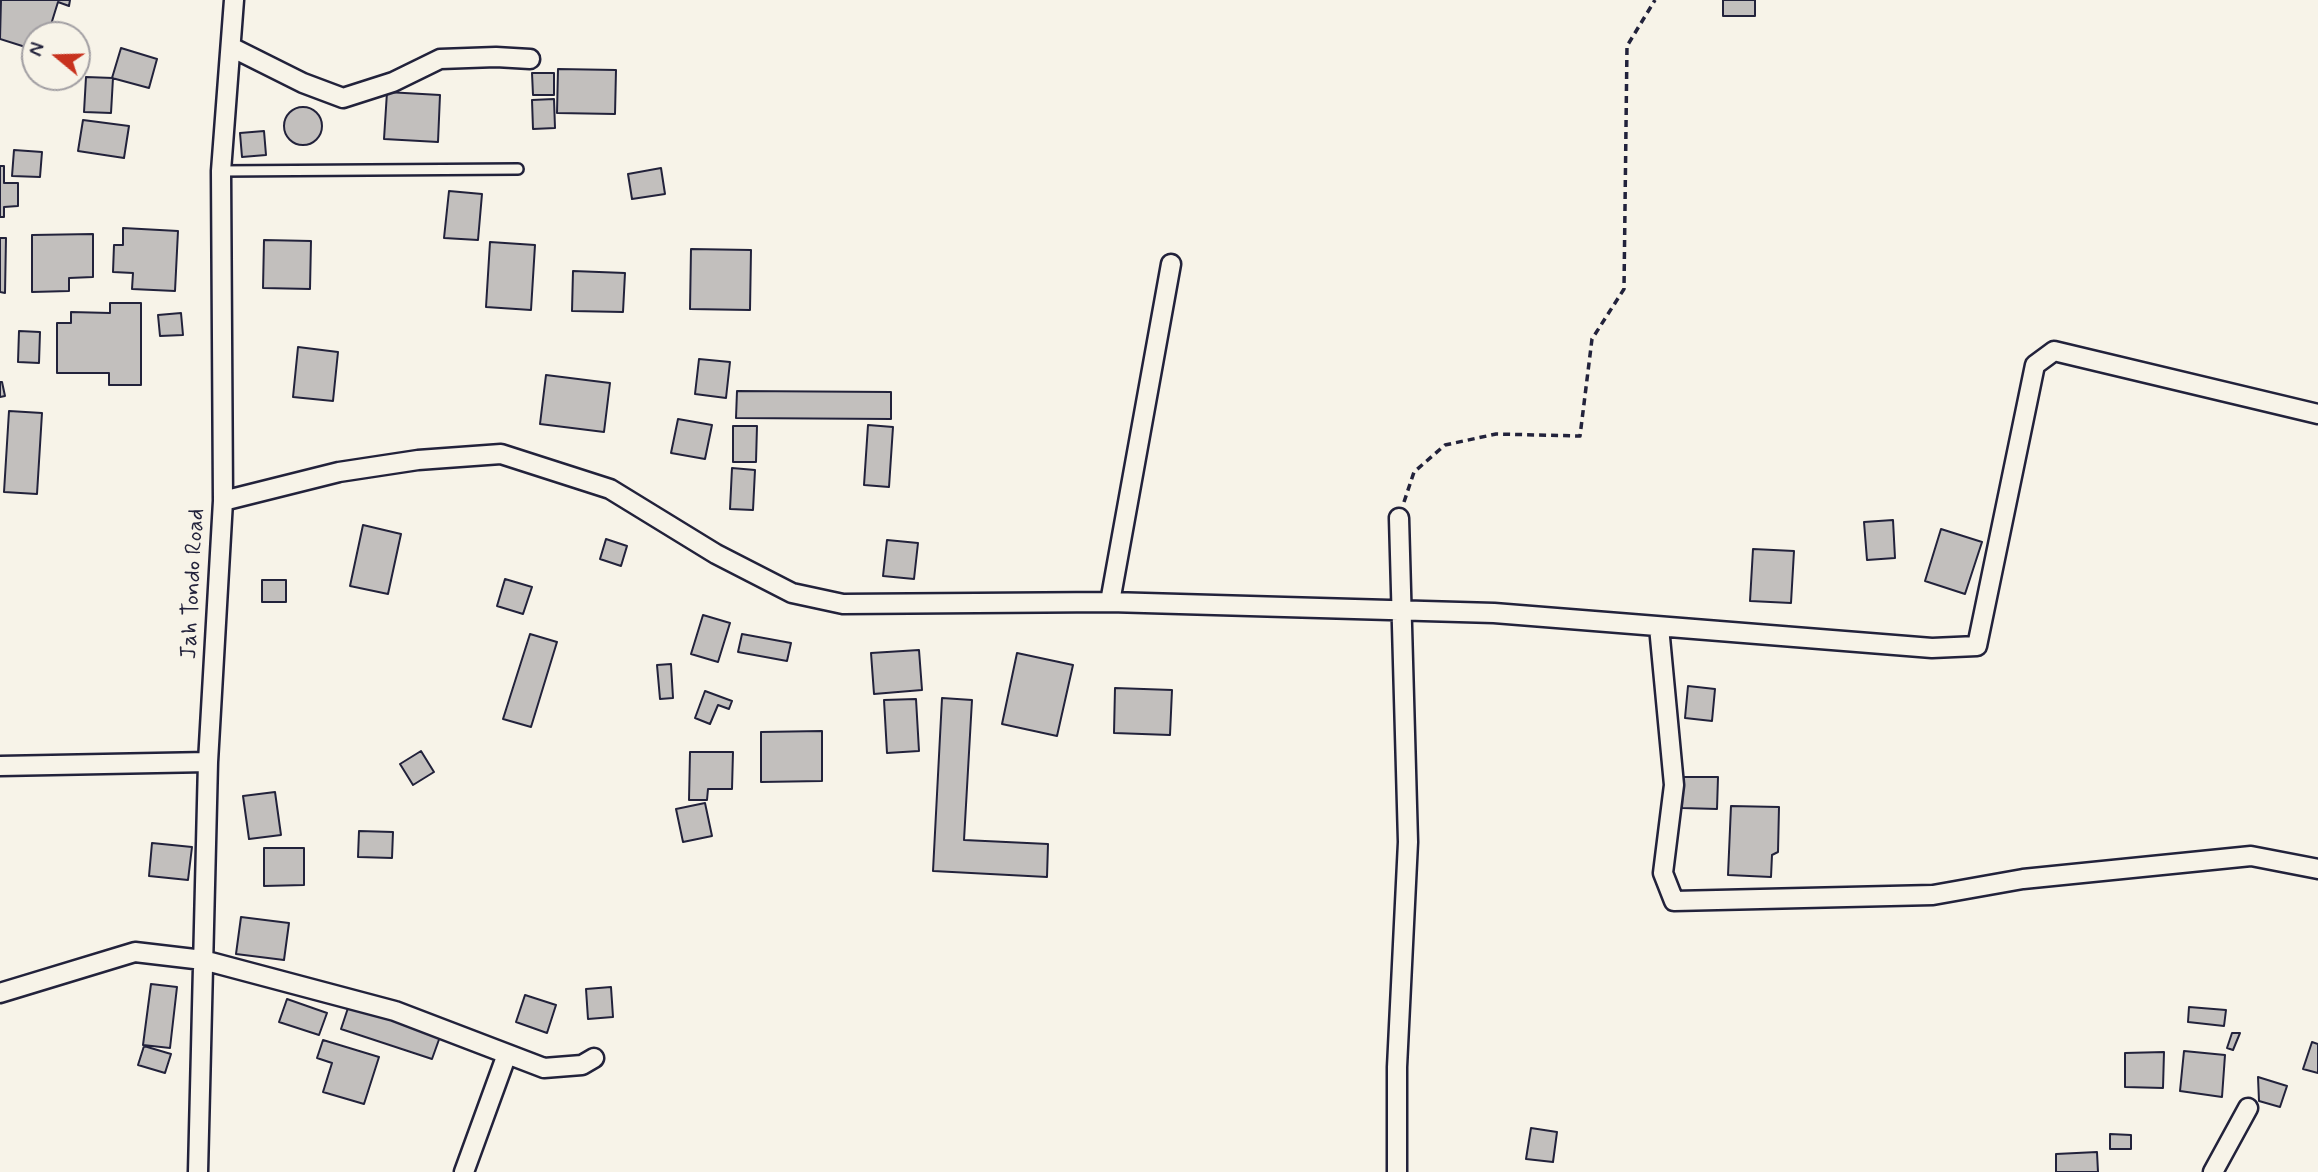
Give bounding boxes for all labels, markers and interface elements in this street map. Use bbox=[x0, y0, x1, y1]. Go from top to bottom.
north arrow bbox=[21, 21, 91, 91]
text: N bbox=[24, 40, 51, 60]
street label: Jah Tondo Road bbox=[176, 508, 212, 660]

